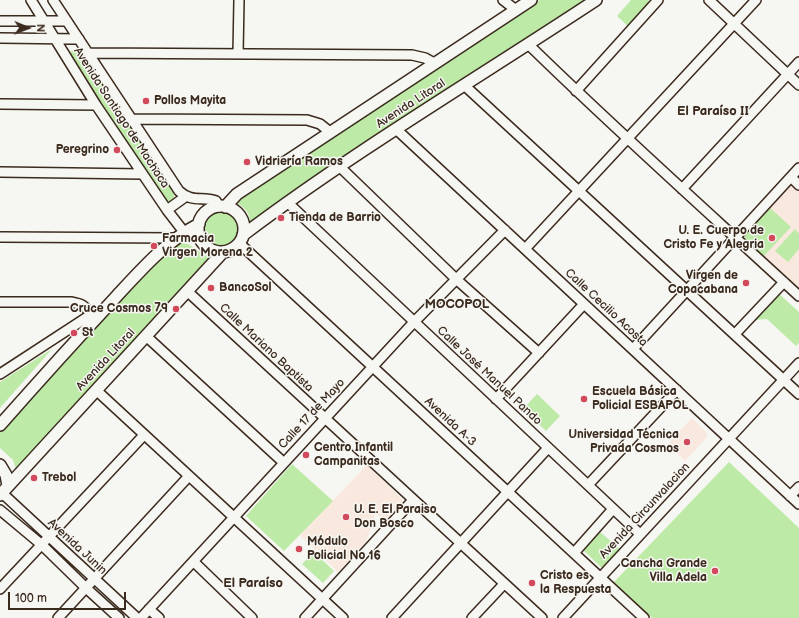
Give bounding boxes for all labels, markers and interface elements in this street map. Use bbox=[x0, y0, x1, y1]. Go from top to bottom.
north arrow bbox=[8, 8, 48, 48]
text: N bbox=[34, 24, 47, 32]
street label: Avenida Santiago de Machaca bbox=[70, 45, 172, 191]
street label: Avenida Litoral bbox=[374, 76, 448, 132]
place label: Pollos Mayita bbox=[154, 94, 226, 108]
marker: Pollos Mayita bbox=[141, 96, 151, 106]
district label: El Paraíso II bbox=[677, 104, 749, 120]
place label: Peregrino bbox=[56, 143, 109, 157]
marker: Peregrino bbox=[112, 145, 122, 155]
place label: Vidriería Ramos bbox=[255, 155, 343, 169]
marker: Vidriería Ramos bbox=[242, 157, 252, 167]
place label: Tienda de Barrio bbox=[289, 211, 381, 225]
marker: Tienda de Barrio bbox=[276, 213, 286, 223]
place label: U. E. Cuerpo de Cristo Fe y Alegria bbox=[663, 224, 764, 252]
place label: Farmacia Virgen Morena 2 bbox=[162, 232, 253, 260]
marker: U. E. Cuerpo de Cristo Fe y Alegria bbox=[767, 233, 777, 243]
marker: Farmacia Virgen Morena 2 bbox=[149, 241, 159, 251]
street label: Calle Cecilio Acosta bbox=[562, 266, 650, 350]
place label: Virgen de Copacabana bbox=[668, 269, 738, 297]
marker: Virgen de Copacabana bbox=[741, 278, 751, 288]
place label: BancoSol bbox=[219, 281, 272, 295]
marker: BancoSol bbox=[206, 283, 216, 293]
district label: MOCOPOL bbox=[425, 297, 489, 313]
street label: Calle Mariano Baptista bbox=[216, 301, 316, 395]
place label: Cruce Cosmos 79 bbox=[70, 302, 168, 316]
marker: Cruce Cosmos 79 bbox=[171, 304, 181, 314]
street label: Calle José Manuel Pando bbox=[434, 324, 544, 428]
street label: Avenida Litoral bbox=[74, 326, 138, 394]
place label: St bbox=[82, 326, 93, 340]
marker: St bbox=[69, 328, 79, 338]
street label: Calle 17 de Mayo bbox=[276, 376, 348, 452]
place label: Escuela Básica Policial ESBAPOL bbox=[592, 385, 688, 413]
street label: Avenida A-3 bbox=[421, 394, 479, 450]
marker: Escuela Básica Policial ESBAPOL bbox=[579, 394, 589, 404]
place label: Universidad Técnica Privada Cosmos bbox=[568, 428, 679, 456]
marker: Universidad Técnica Privada Cosmos bbox=[682, 437, 692, 447]
place label: Centro Infantil Campanitas bbox=[314, 441, 393, 469]
marker: Centro Infantil Campanitas bbox=[301, 450, 311, 460]
street label: Avenida Circunvalacion bbox=[597, 460, 693, 562]
place label: Trebol bbox=[42, 471, 76, 485]
marker: Trebol bbox=[29, 473, 39, 483]
place label: U. E. El Paraiso Don Bosco bbox=[354, 503, 437, 531]
marker: U. E. El Paraiso Don Bosco bbox=[341, 512, 351, 522]
street label: Avenida Junin bbox=[44, 516, 110, 578]
place label: Módulo Policial No 16 bbox=[307, 535, 381, 563]
marker: Módulo Policial No 16 bbox=[294, 544, 304, 554]
place label: Cancha Grande Villa Adela bbox=[621, 557, 707, 585]
marker: Cancha Grande Villa Adela bbox=[710, 566, 720, 576]
place label: Cristo es la Respuesta bbox=[540, 569, 611, 597]
district label: El Paraíso bbox=[223, 576, 283, 592]
marker: Cristo es la Respuesta bbox=[527, 578, 537, 588]
scale bar bbox=[10, 584, 128, 610]
text: 100 m bbox=[15, 591, 47, 606]

